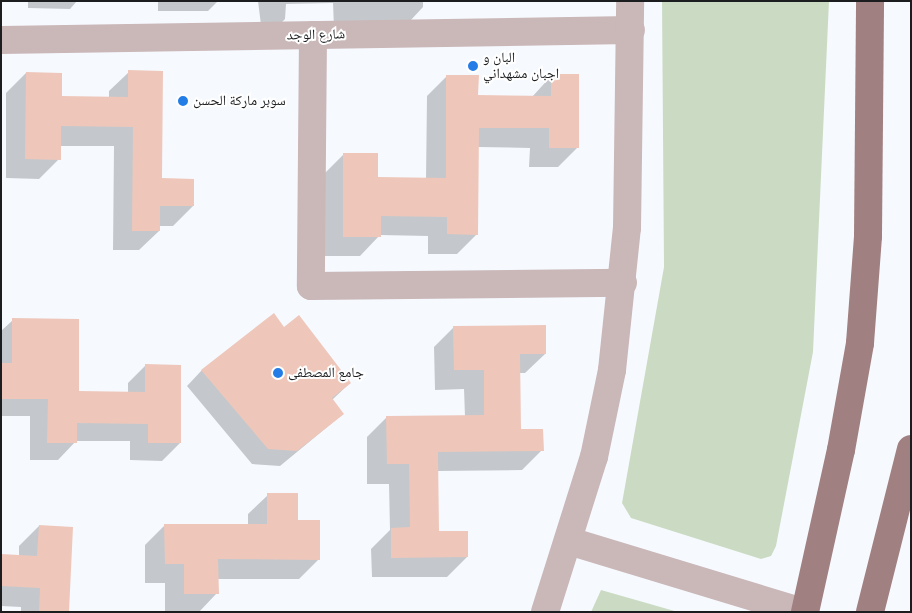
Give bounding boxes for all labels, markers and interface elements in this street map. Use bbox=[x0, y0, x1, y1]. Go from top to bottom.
street label: شارع الوجد bbox=[287, 26, 345, 44]
place label: البان و اجبان مشهداني bbox=[483, 50, 559, 82]
marker: البان و اجبان مشهداني bbox=[467, 60, 479, 72]
place label: سوبر ماركة الحسن bbox=[193, 93, 286, 109]
marker: سوبر ماركة الحسن bbox=[177, 95, 189, 107]
place label: جامع المصطفى bbox=[288, 365, 364, 381]
marker: جامع المصطفى bbox=[272, 367, 284, 379]

